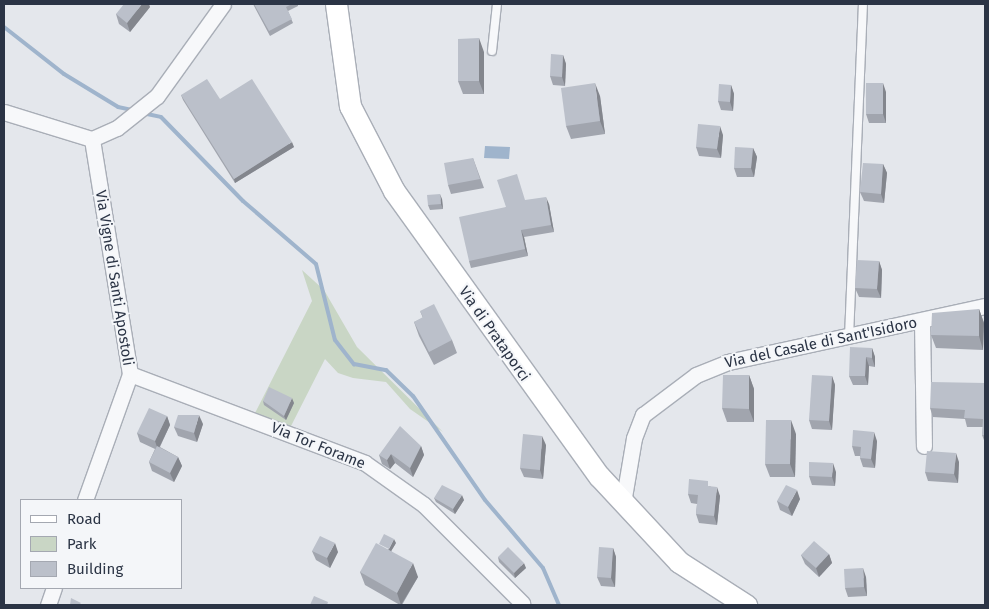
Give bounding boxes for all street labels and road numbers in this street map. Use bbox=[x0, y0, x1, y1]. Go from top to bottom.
street label: Via Vigne di Santi Apostoli bbox=[91, 189, 137, 367]
street label: Via di Prataporci bbox=[455, 283, 533, 385]
street label: Via del Casale di Sant'Isidoro bbox=[723, 314, 919, 372]
street label: Via Tor Forame bbox=[268, 419, 368, 473]

